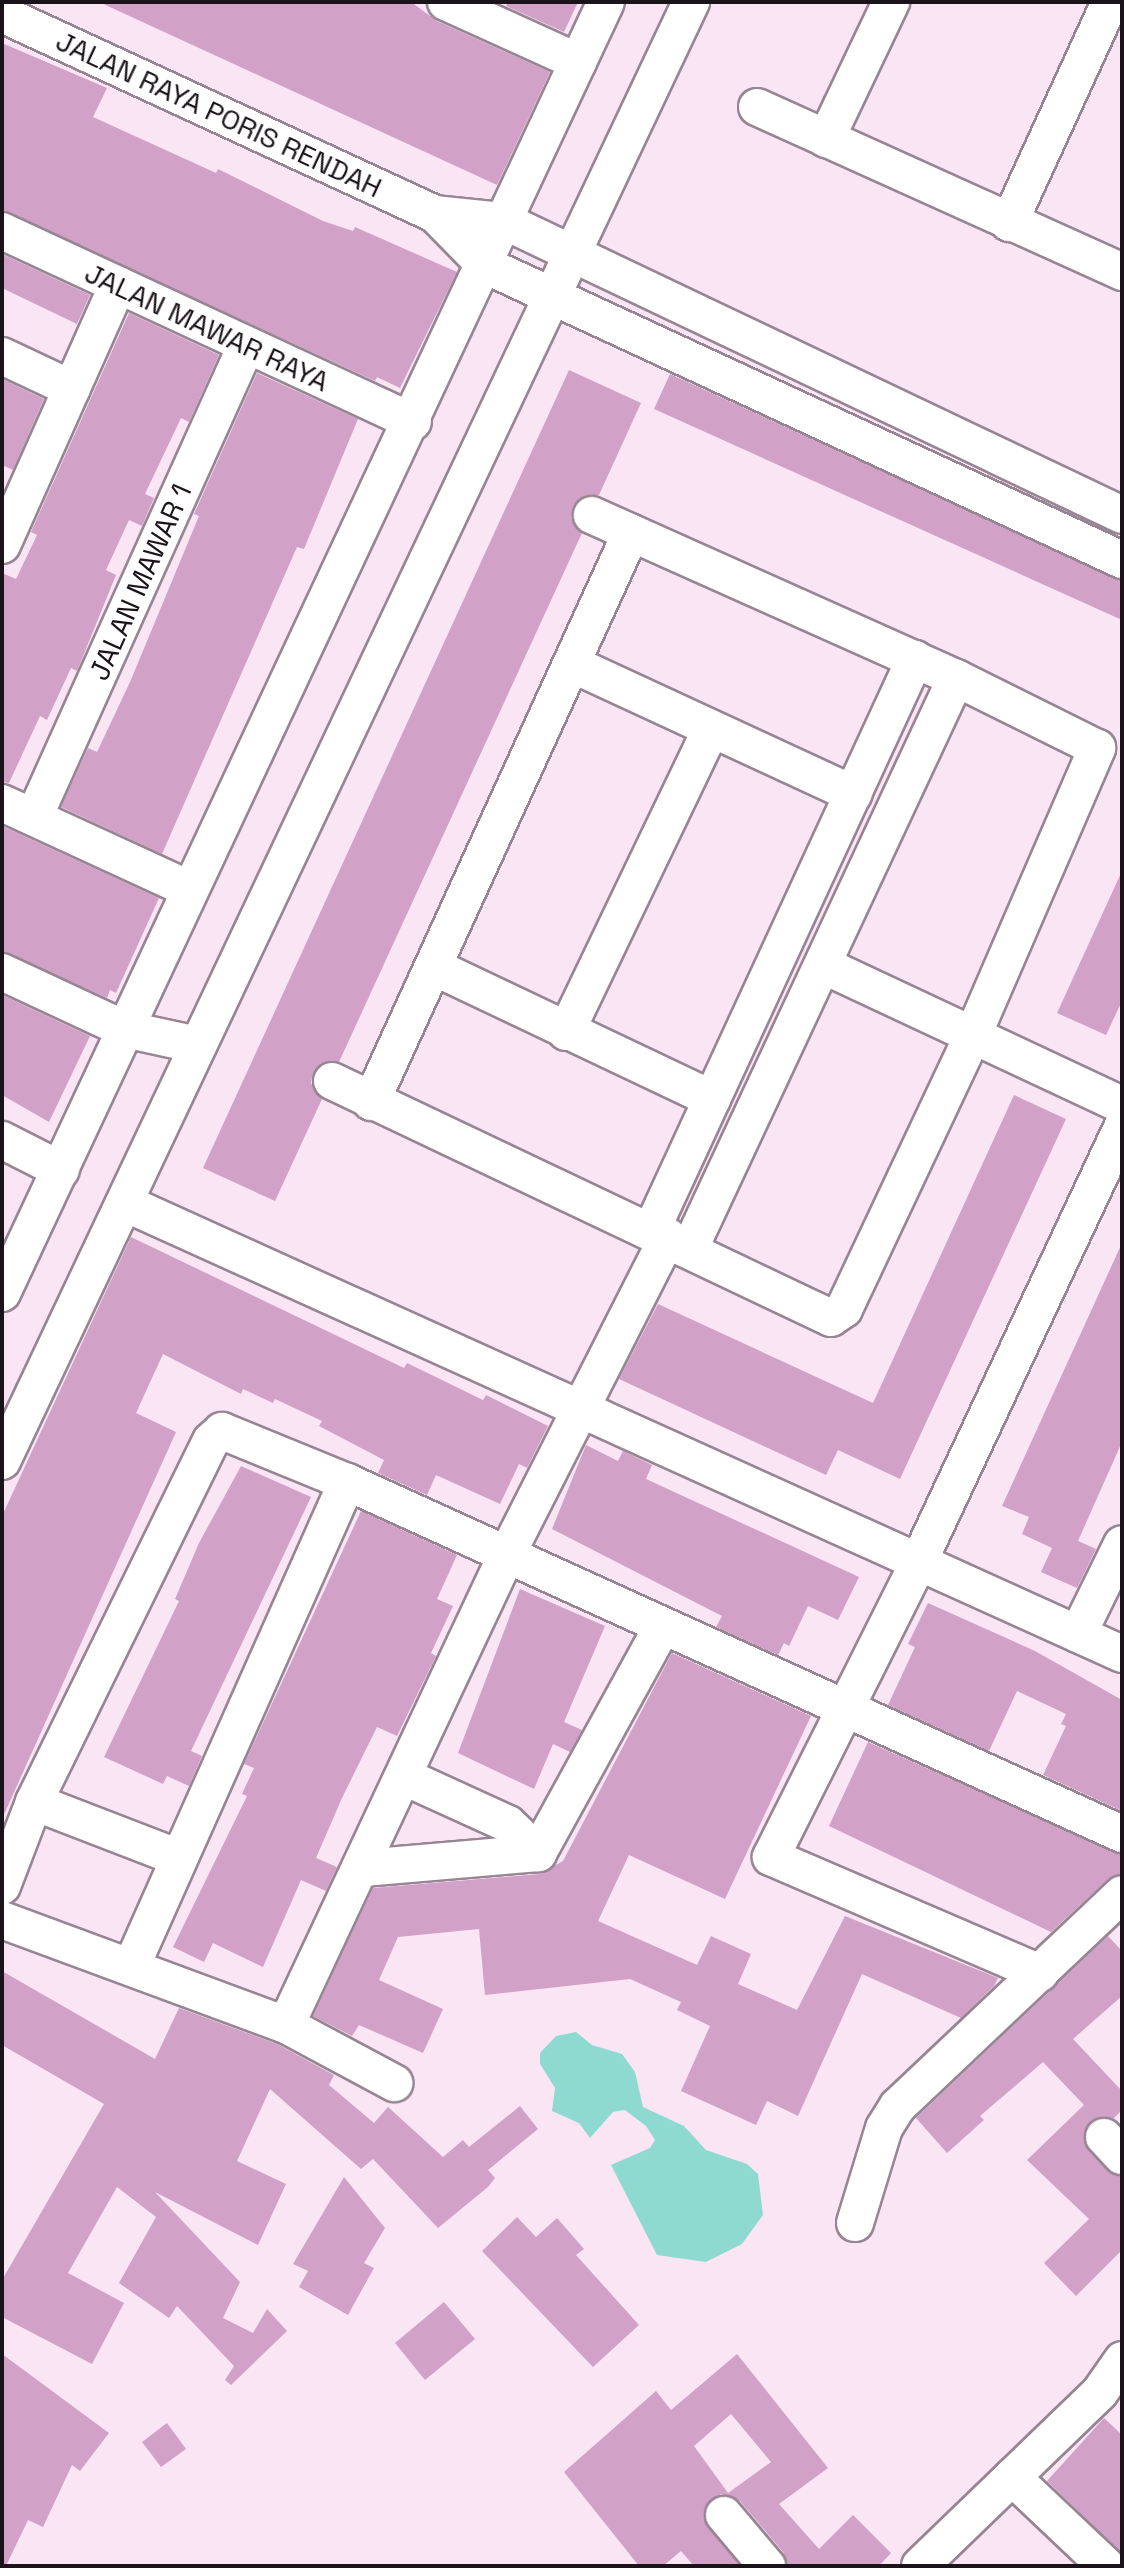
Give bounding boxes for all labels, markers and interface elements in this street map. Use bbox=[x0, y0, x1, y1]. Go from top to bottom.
street label: JALAN RAYA PORIS RENDAH bbox=[51, 24, 387, 204]
street label: JALAN MAWAR RAYA bbox=[80, 256, 334, 398]
street label: JALAN MAWAR 1 bbox=[82, 479, 198, 685]

